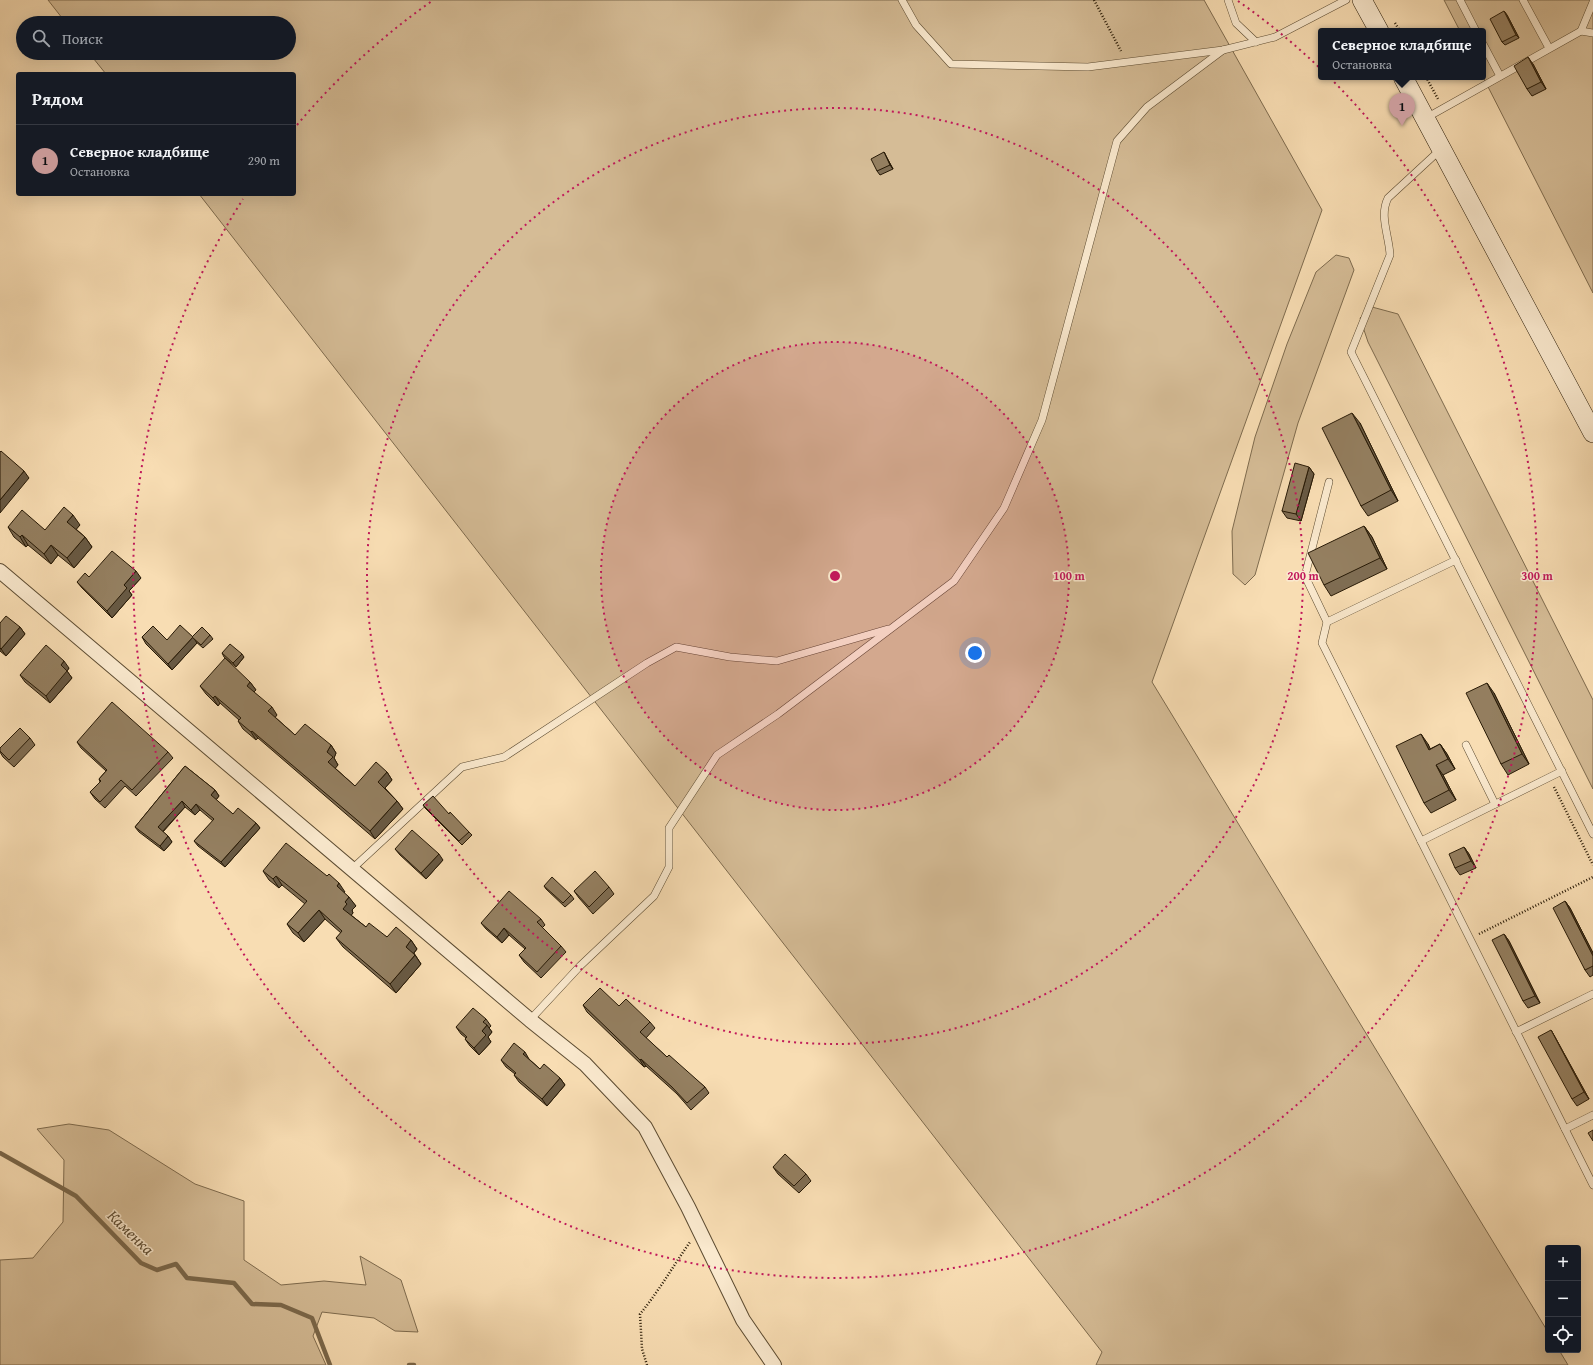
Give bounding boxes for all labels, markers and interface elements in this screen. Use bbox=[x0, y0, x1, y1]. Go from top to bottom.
search box bbox=[16, 16, 296, 60]
icon: search bbox=[30, 27, 52, 49]
text: Поиск bbox=[62, 28, 103, 49]
popup bbox=[1318, 28, 1486, 80]
text: Северное кладбище bbox=[1332, 34, 1472, 55]
text: Остановка bbox=[1332, 55, 1392, 74]
text: Рядом bbox=[32, 86, 83, 111]
pin: 1 bbox=[1389, 93, 1415, 126]
text: Северное кладбище bbox=[70, 141, 209, 162]
text: 1 bbox=[42, 151, 48, 170]
text: 290 m bbox=[248, 151, 280, 170]
text: Остановка bbox=[70, 162, 130, 181]
text: 100 m bbox=[1053, 567, 1086, 584]
text: 200 m bbox=[1287, 567, 1320, 584]
text: 300 m bbox=[1521, 567, 1554, 584]
centre of rings bbox=[828, 569, 842, 583]
your location bbox=[965, 643, 985, 663]
water label: Каменка bbox=[102, 1204, 160, 1261]
map controls bbox=[1545, 1245, 1581, 1353]
button: + bbox=[1545, 1245, 1581, 1281]
button: − bbox=[1545, 1281, 1581, 1317]
button: locate bbox=[1545, 1317, 1581, 1353]

